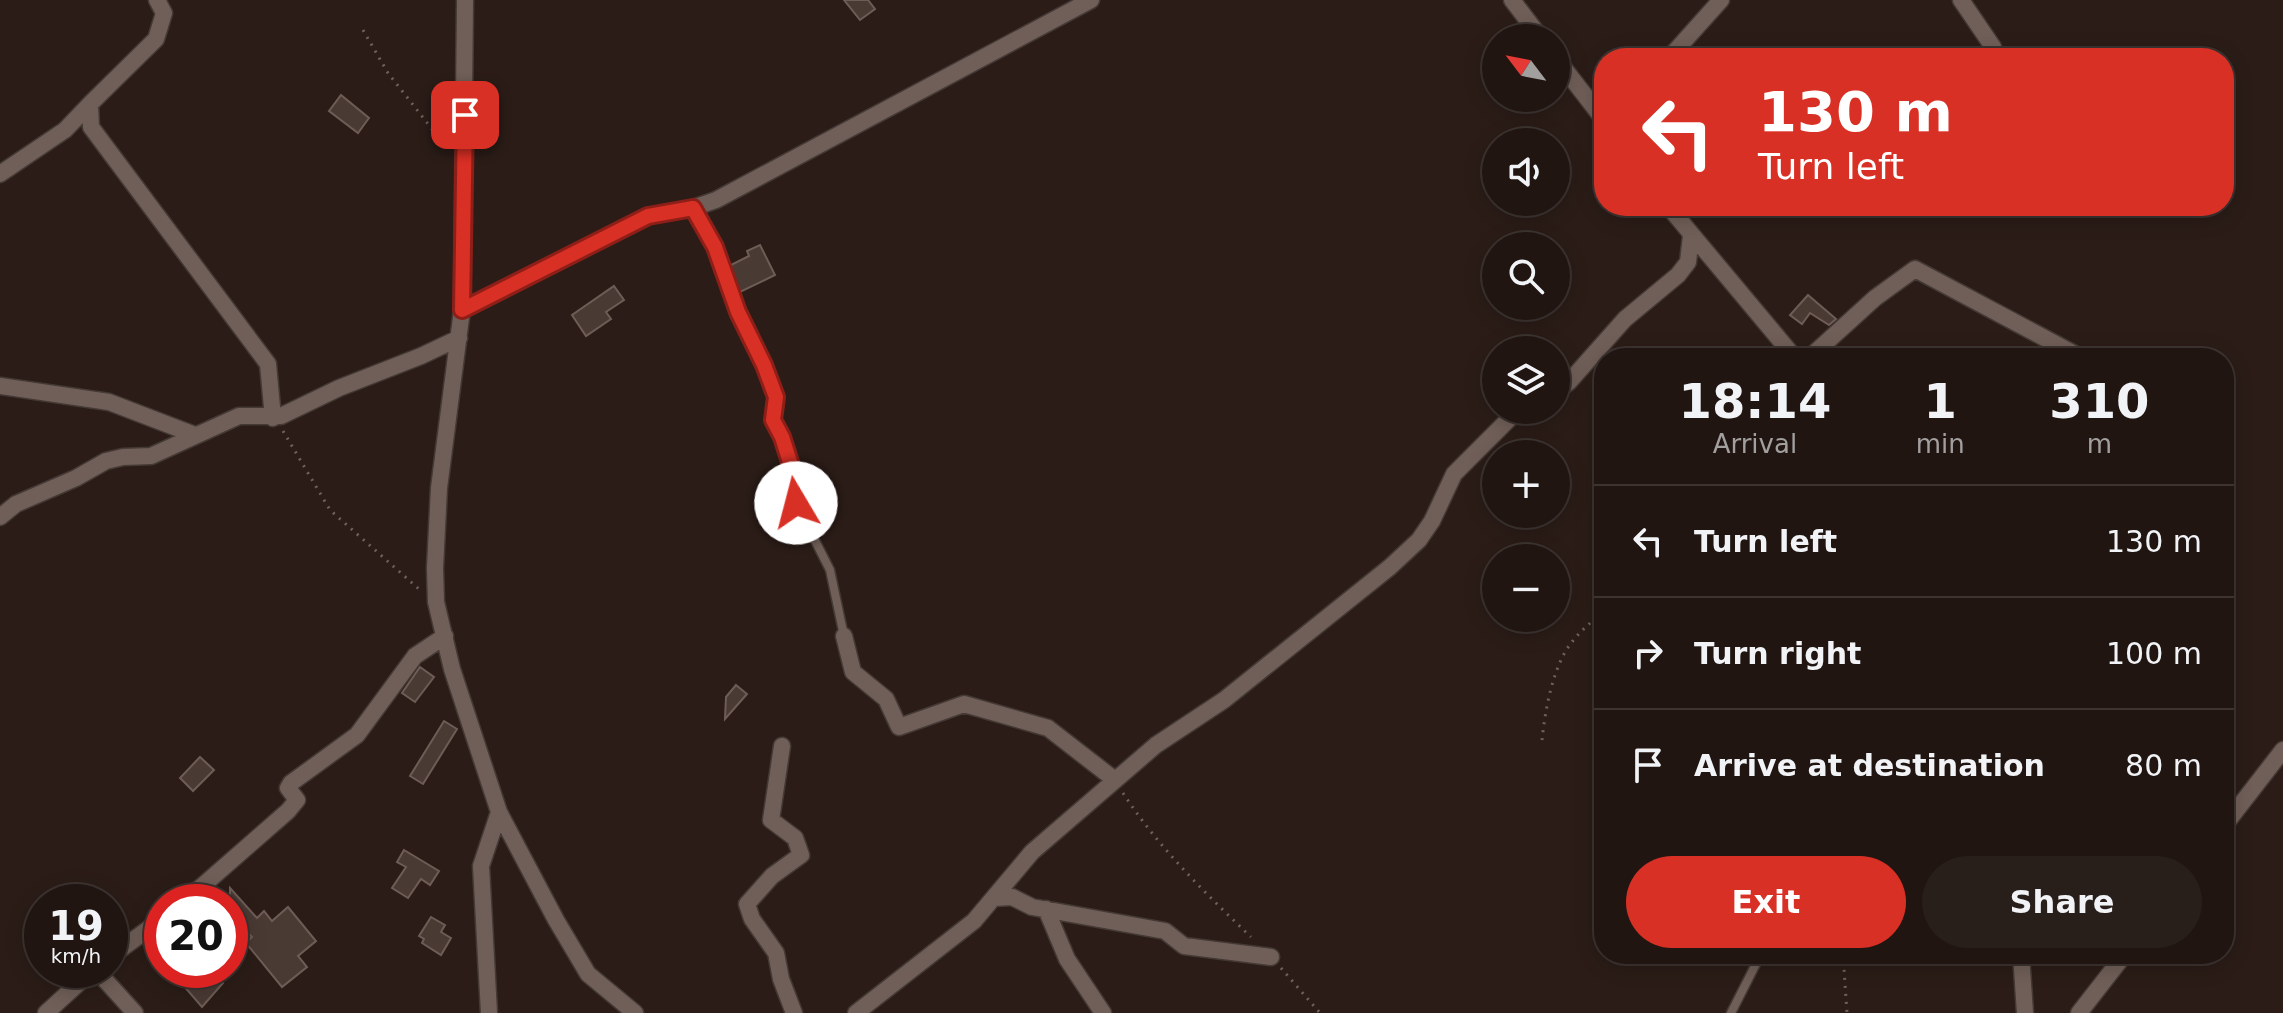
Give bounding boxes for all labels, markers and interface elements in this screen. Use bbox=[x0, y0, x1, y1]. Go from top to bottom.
north arrow bbox=[1482, 24, 1570, 112]
map controls bbox=[1482, 24, 1570, 632]
text: 130 m bbox=[1758, 79, 1953, 144]
icon: left bbox=[1626, 80, 1730, 184]
pin bbox=[431, 81, 499, 149]
icon: arrive bbox=[443, 93, 487, 137]
button: sound bbox=[1482, 128, 1570, 216]
text: Turn left bbox=[1758, 146, 1904, 187]
button: search bbox=[1482, 232, 1570, 320]
button: layers bbox=[1482, 336, 1570, 424]
text: 18:14 bbox=[1678, 373, 1831, 429]
text: 1 bbox=[1924, 373, 1957, 429]
text: 310 bbox=[2049, 373, 2149, 429]
text: Arrival bbox=[1713, 429, 1797, 459]
text: min bbox=[1916, 429, 1965, 459]
text: m bbox=[2087, 429, 2112, 459]
button: + bbox=[1482, 440, 1570, 528]
position arrow bbox=[754, 461, 838, 545]
icon: left bbox=[1626, 519, 1670, 563]
text: Turn left bbox=[1694, 524, 1837, 559]
text: 130 m bbox=[2106, 524, 2202, 559]
button: − bbox=[1482, 544, 1570, 632]
icon: right bbox=[1626, 631, 1670, 675]
text: Turn right bbox=[1694, 636, 1861, 671]
text: 100 m bbox=[2106, 636, 2202, 671]
icon: arrive bbox=[1626, 743, 1670, 787]
text: Arrive at destination bbox=[1694, 748, 2045, 783]
text: 80 m bbox=[2125, 748, 2202, 783]
button: Exit bbox=[1626, 856, 1906, 948]
button: Share bbox=[1922, 856, 2202, 948]
speed limit sign: 20 bbox=[144, 884, 248, 988]
text: 19 bbox=[48, 903, 104, 949]
text: km/h bbox=[51, 944, 101, 968]

